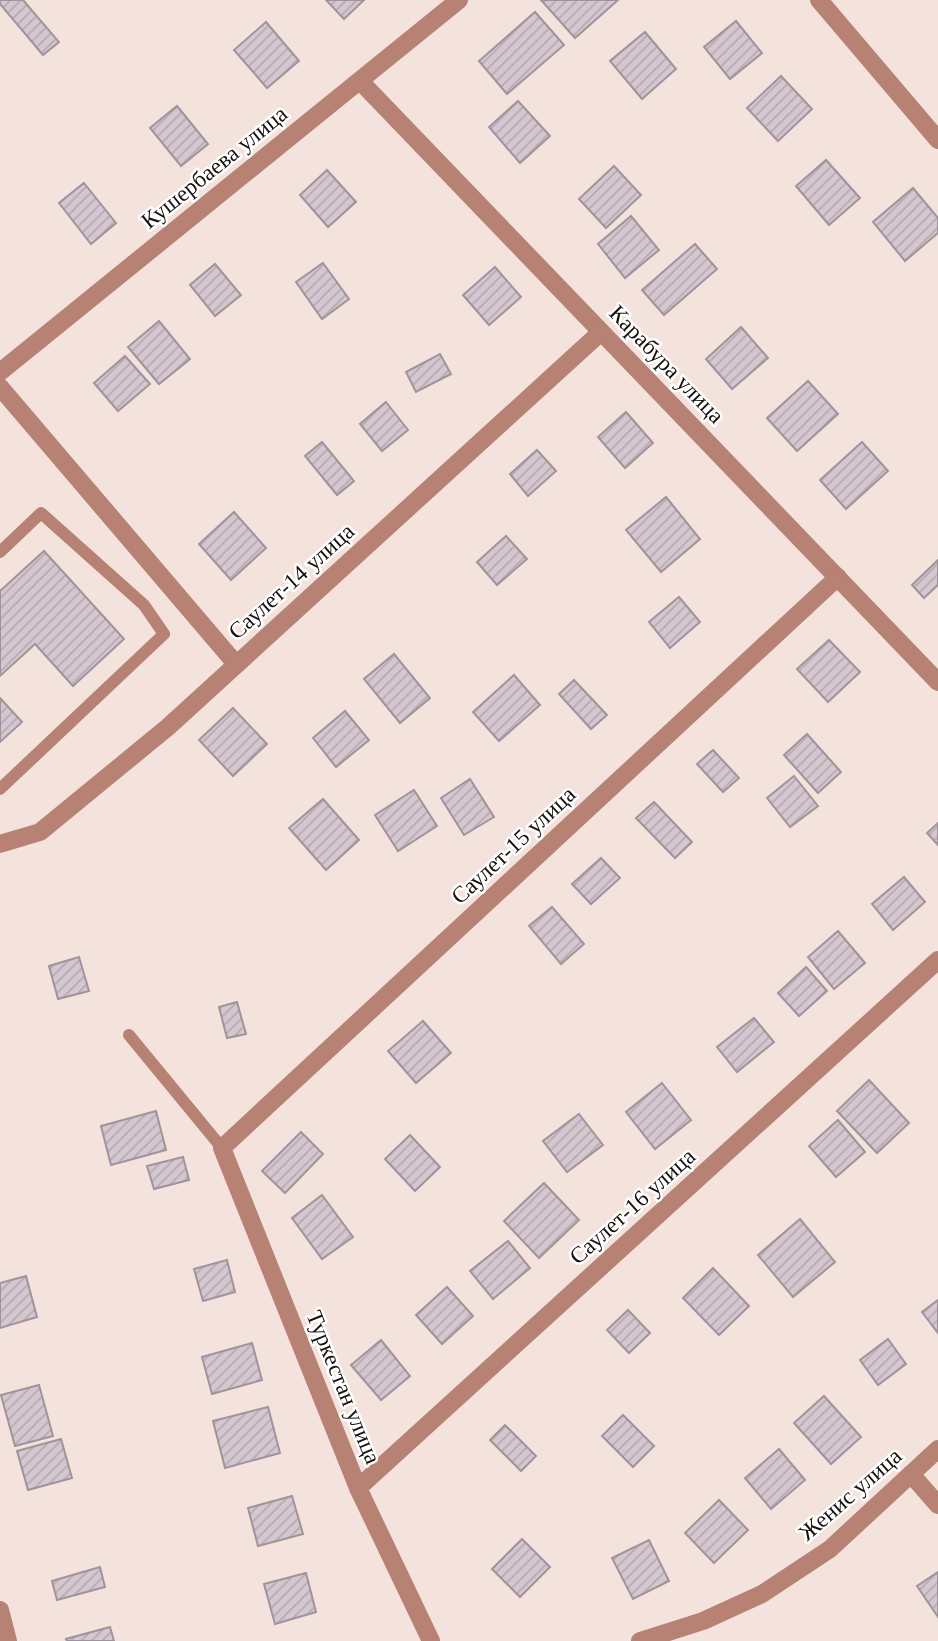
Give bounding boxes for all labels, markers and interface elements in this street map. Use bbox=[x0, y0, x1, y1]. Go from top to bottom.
street label: Кушербаева улица bbox=[137, 101, 292, 234]
street label: Карабура улица bbox=[604, 300, 729, 428]
street label: Саулет-14 улица bbox=[224, 519, 359, 644]
street label: Саулет-15 улица bbox=[446, 782, 580, 909]
street label: Саулет-16 улица bbox=[565, 1144, 700, 1269]
street label: Туркестан улица bbox=[301, 1307, 386, 1467]
street label: Женис улица bbox=[794, 1443, 906, 1545]

